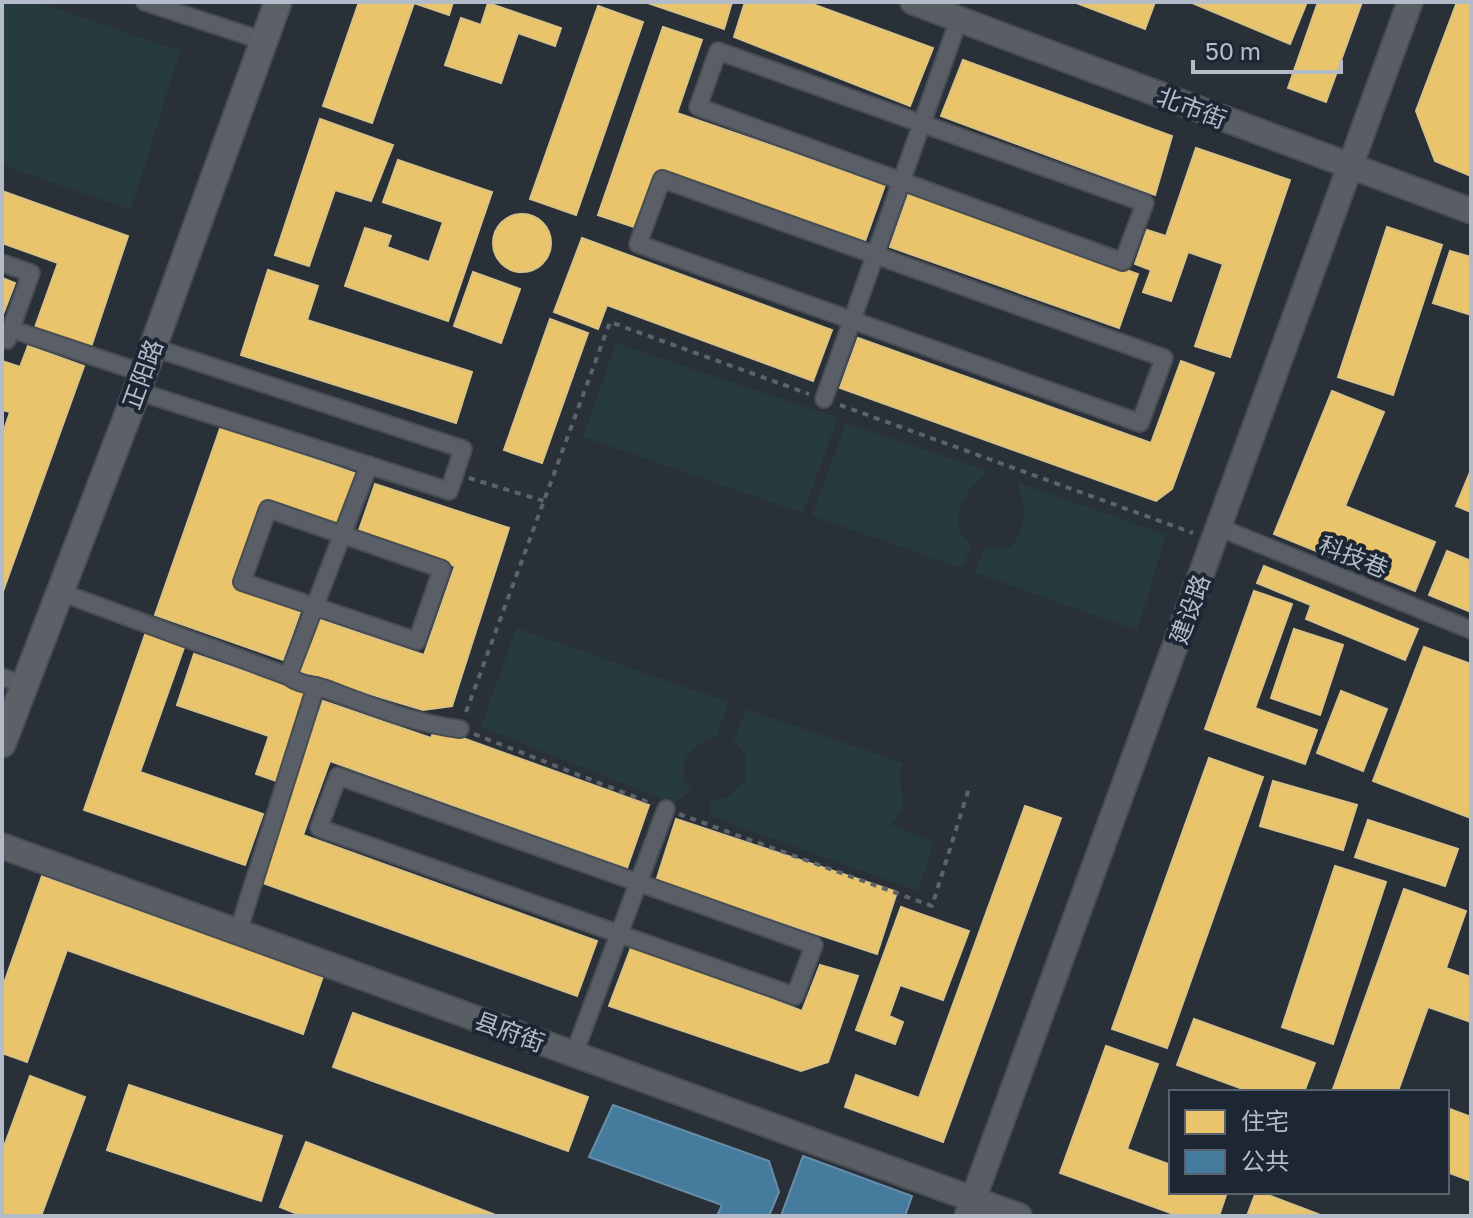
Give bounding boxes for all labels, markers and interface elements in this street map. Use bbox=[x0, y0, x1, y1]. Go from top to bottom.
scale bar bbox=[1193, 24, 1341, 74]
text: 50 m bbox=[1205, 36, 1261, 65]
street label: 北市街 bbox=[1153, 81, 1231, 133]
street label: 正阳路 bbox=[116, 335, 168, 413]
street label: 科技巷 bbox=[1315, 529, 1393, 583]
street label: 建设路 bbox=[1163, 570, 1215, 648]
street label: 县府街 bbox=[471, 1005, 549, 1057]
legend bbox=[1169, 1090, 1449, 1194]
text: 住宅 bbox=[1241, 1106, 1289, 1135]
text: 公共 bbox=[1241, 1146, 1289, 1175]

